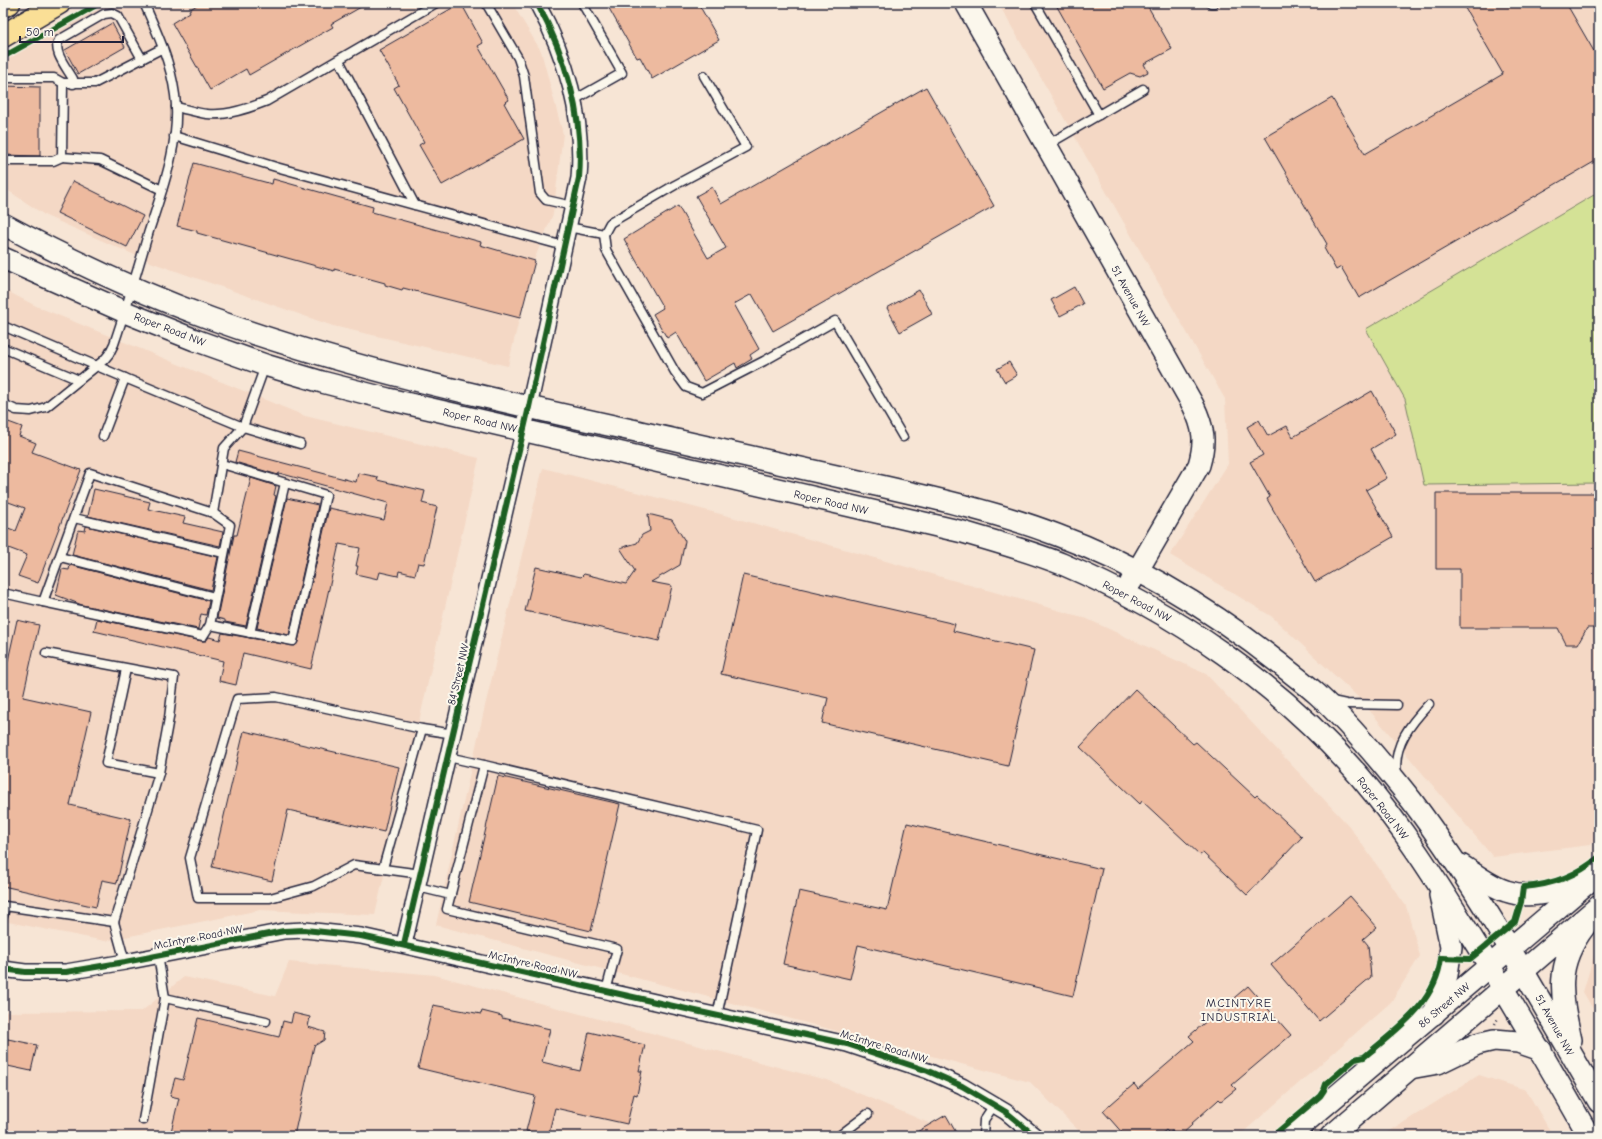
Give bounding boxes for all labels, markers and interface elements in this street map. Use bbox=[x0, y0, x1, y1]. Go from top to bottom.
scale bar bbox=[20, 18, 123, 44]
text: 50 m bbox=[26, 25, 54, 39]
street label: 51 Avenue NW bbox=[1108, 263, 1153, 330]
street label: Roper Road NW bbox=[132, 310, 208, 349]
street label: Roper Road NW bbox=[441, 406, 519, 435]
street label: Roper Road NW bbox=[792, 488, 870, 517]
street label: Roper Road NW bbox=[1100, 578, 1174, 625]
street label: 84 Street NW bbox=[445, 642, 472, 706]
street label: Roper Road NW bbox=[1354, 774, 1411, 843]
street label: McIntyre Road NW bbox=[152, 922, 244, 953]
street label: McIntyre Road NW bbox=[487, 948, 579, 981]
street label: 86 Street NW bbox=[1416, 980, 1473, 1031]
street label: 51 Avenue NW bbox=[1532, 992, 1577, 1059]
district label: MCINTYRE INDUSTRIAL bbox=[1201, 996, 1277, 1024]
street label: McIntyre Road NW bbox=[839, 1027, 929, 1066]

